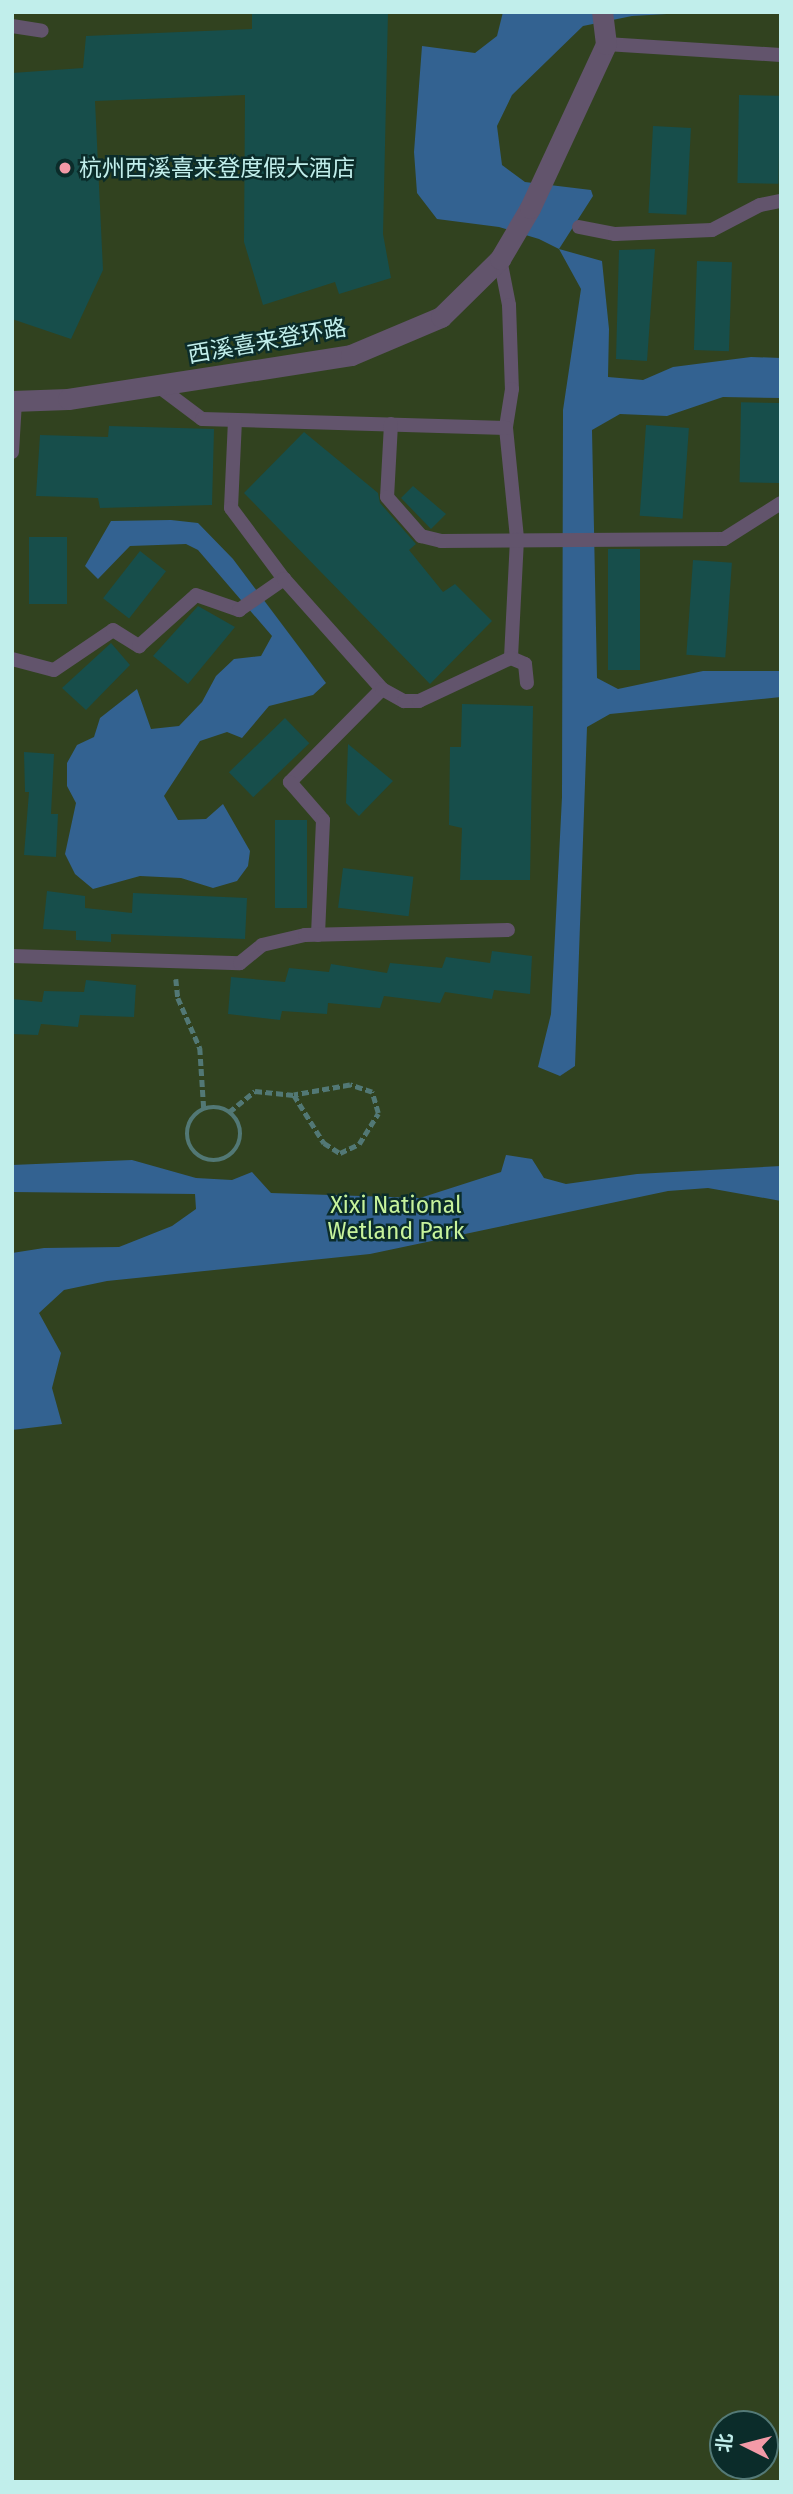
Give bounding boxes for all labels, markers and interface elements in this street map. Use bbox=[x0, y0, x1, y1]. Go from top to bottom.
place label: 杭州西溪喜来登度假大酒店 bbox=[79, 154, 355, 182]
marker: 杭州西溪喜来登度假大酒店 bbox=[57, 160, 73, 176]
street label: 西溪喜来登环路 bbox=[185, 313, 349, 369]
park label: Xixi National Wetland Park bbox=[327, 1191, 465, 1245]
north arrow bbox=[709, 2410, 779, 2480]
text: 北 bbox=[712, 2432, 737, 2454]

